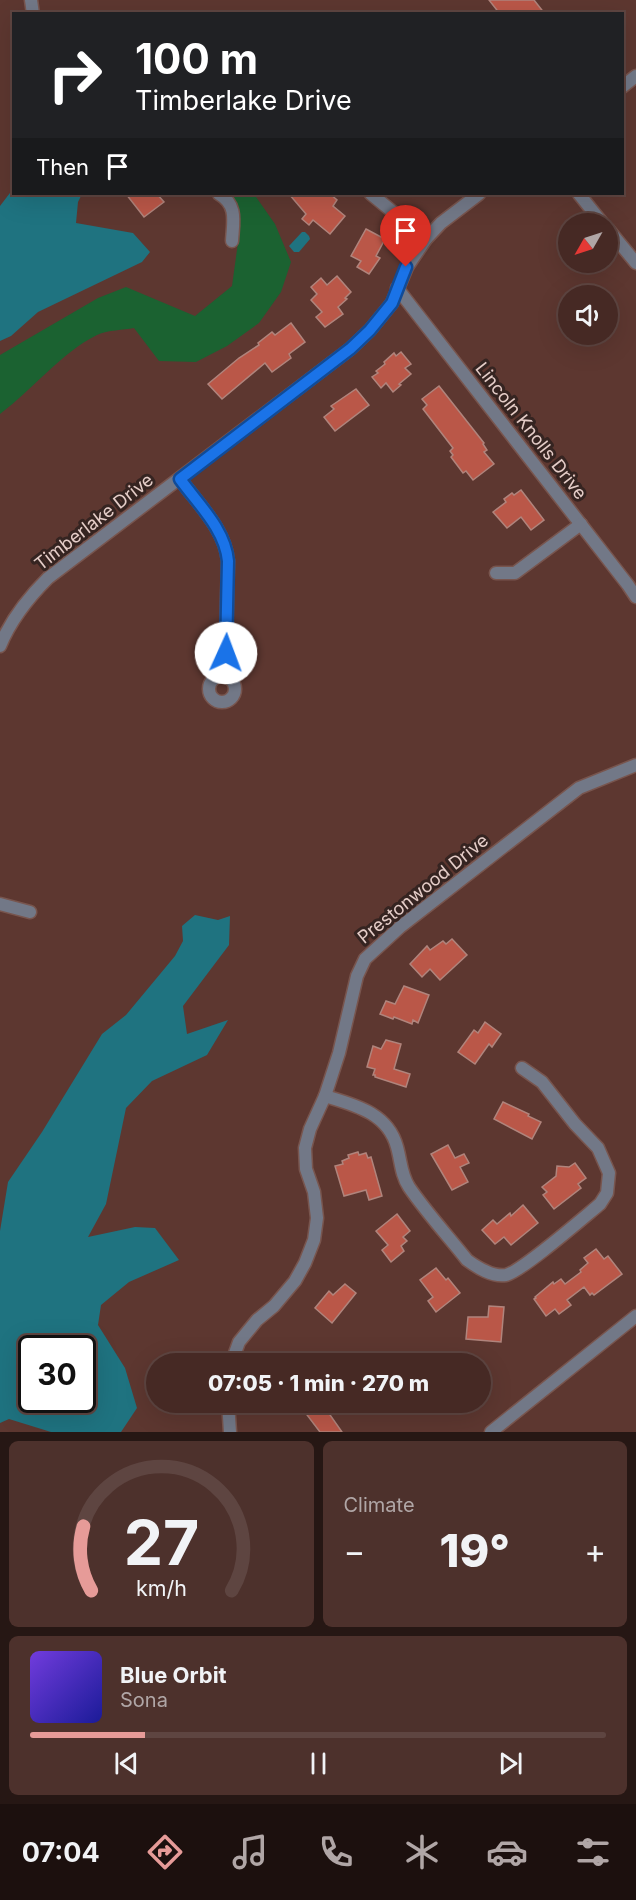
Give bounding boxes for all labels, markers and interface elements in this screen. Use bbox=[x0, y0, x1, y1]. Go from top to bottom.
text: 100 m bbox=[135, 33, 258, 84]
icon: right bbox=[36, 36, 114, 114]
text: Timberlake Drive bbox=[135, 84, 352, 117]
icon: arrive bbox=[101, 150, 134, 183]
text: Then bbox=[36, 154, 89, 180]
pin bbox=[380, 205, 431, 267]
north arrow bbox=[558, 213, 618, 273]
map controls bbox=[558, 213, 618, 345]
icon: arrive bbox=[389, 214, 422, 247]
button: sound bbox=[558, 285, 618, 345]
street label: Lincoln Knolls Drive bbox=[471, 358, 591, 503]
street label: Timberlake Drive bbox=[30, 469, 157, 574]
position arrow bbox=[194, 621, 258, 685]
street label: Prestonwood Drive bbox=[353, 830, 492, 948]
speed limit sign: 30 bbox=[18, 1335, 96, 1413]
text: 07:05 · 1 min · 270 m bbox=[208, 1370, 429, 1396]
text: Climate bbox=[344, 1493, 415, 1517]
text: 27 bbox=[123, 1505, 199, 1580]
text: 19° bbox=[440, 1523, 510, 1578]
text: − bbox=[344, 1531, 365, 1571]
text: + bbox=[584, 1531, 606, 1571]
text: km/h bbox=[136, 1575, 187, 1601]
text: Blue Orbit bbox=[120, 1662, 227, 1688]
text: Sona bbox=[120, 1688, 168, 1712]
icon: previous bbox=[110, 1747, 143, 1780]
icon: pause bbox=[302, 1747, 335, 1780]
icon: next bbox=[494, 1747, 527, 1780]
icon: directions bbox=[144, 1831, 186, 1873]
icon: music bbox=[229, 1831, 271, 1873]
icon: phone bbox=[315, 1831, 357, 1873]
icon: climate bbox=[401, 1831, 443, 1873]
icon: car bbox=[486, 1831, 528, 1873]
icon: filters bbox=[572, 1831, 614, 1873]
text: 07:04 bbox=[22, 1836, 100, 1869]

